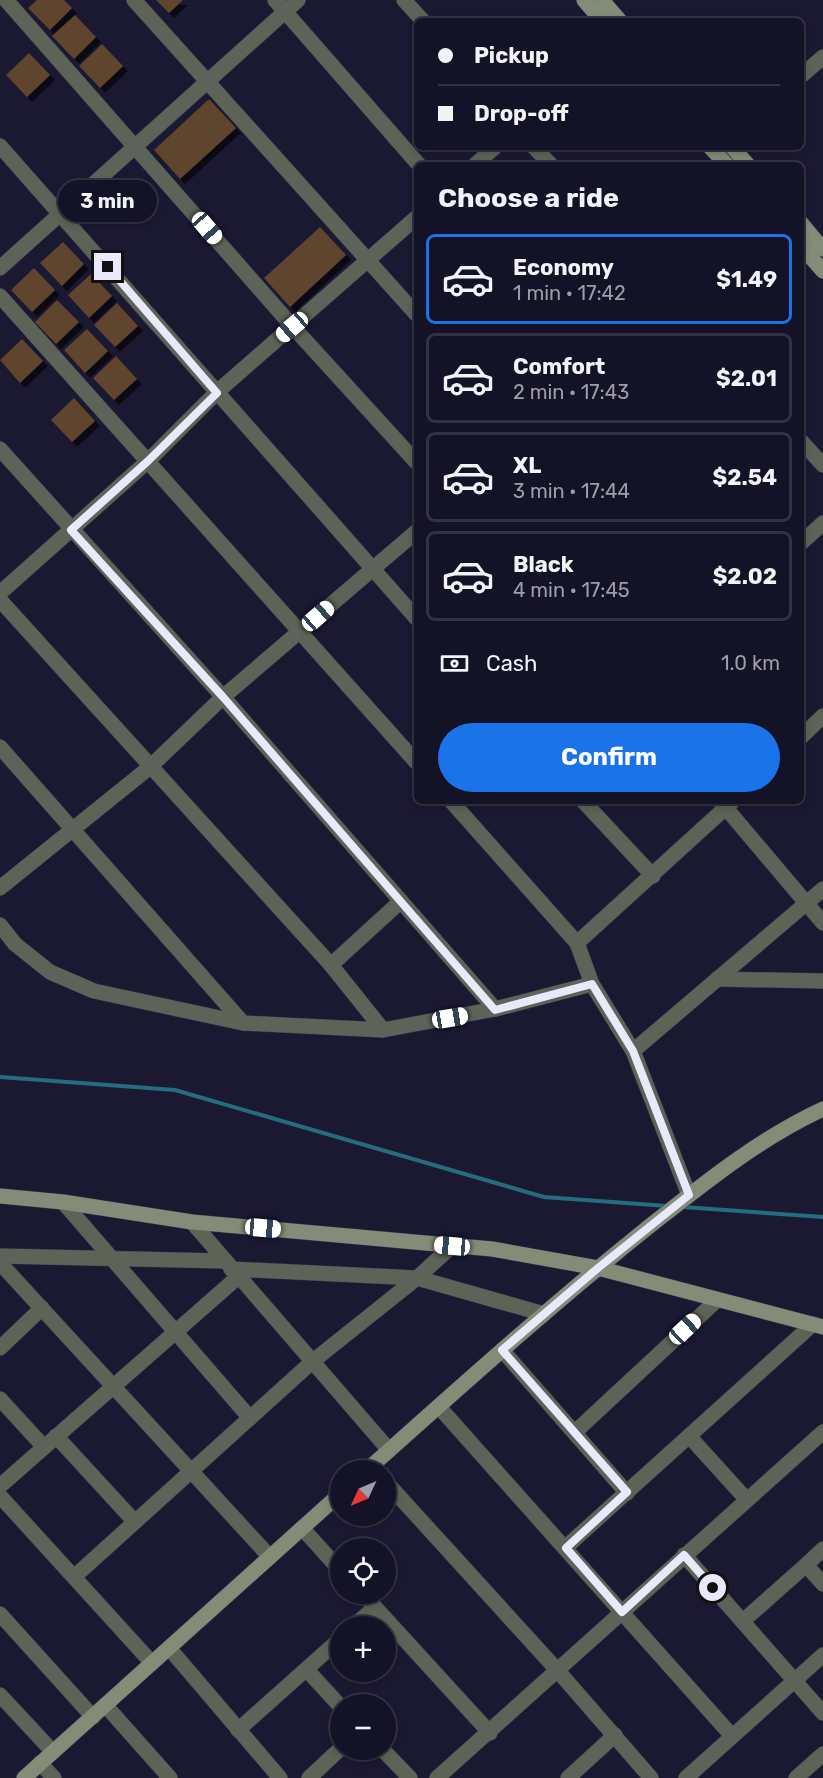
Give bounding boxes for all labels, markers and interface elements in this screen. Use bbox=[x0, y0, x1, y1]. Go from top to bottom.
text: Pickup bbox=[474, 42, 549, 69]
text: Drop-off bbox=[474, 100, 569, 127]
callout: 3 min bbox=[58, 180, 158, 222]
text: Choose a ride bbox=[438, 182, 619, 214]
text: 3 min bbox=[80, 189, 135, 213]
car bbox=[188, 209, 226, 247]
icon: car bbox=[441, 252, 495, 306]
route end bbox=[94, 253, 121, 280]
text: Economy bbox=[513, 254, 614, 281]
text: $1.49 bbox=[716, 266, 777, 293]
text: 1 min · 17:42 bbox=[513, 281, 626, 305]
car bbox=[273, 308, 311, 346]
icon: car bbox=[441, 351, 495, 405]
text: Comfort bbox=[513, 353, 605, 380]
text: $2.01 bbox=[716, 365, 777, 392]
text: 2 min · 17:43 bbox=[513, 380, 629, 404]
icon: car bbox=[441, 450, 495, 504]
text: XL bbox=[513, 452, 541, 479]
text: $2.54 bbox=[713, 464, 777, 491]
text: 3 min · 17:44 bbox=[513, 479, 630, 503]
icon: car bbox=[441, 549, 495, 603]
text: Black bbox=[513, 551, 574, 578]
text: $2.02 bbox=[713, 563, 777, 590]
text: 4 min · 17:45 bbox=[513, 578, 630, 602]
car bbox=[299, 597, 337, 635]
icon: cash bbox=[438, 647, 471, 680]
text: Cash bbox=[486, 650, 537, 677]
text: 1.0 km bbox=[721, 651, 780, 675]
button: Confirm bbox=[438, 723, 780, 792]
car bbox=[431, 1006, 469, 1030]
car bbox=[244, 1217, 282, 1239]
car bbox=[433, 1235, 471, 1257]
car bbox=[666, 1310, 704, 1348]
north arrow bbox=[330, 1460, 396, 1526]
map controls bbox=[330, 1460, 396, 1760]
button: locate bbox=[330, 1538, 396, 1604]
route start bbox=[699, 1574, 726, 1601]
button: + bbox=[330, 1616, 396, 1682]
button: − bbox=[330, 1694, 396, 1760]

